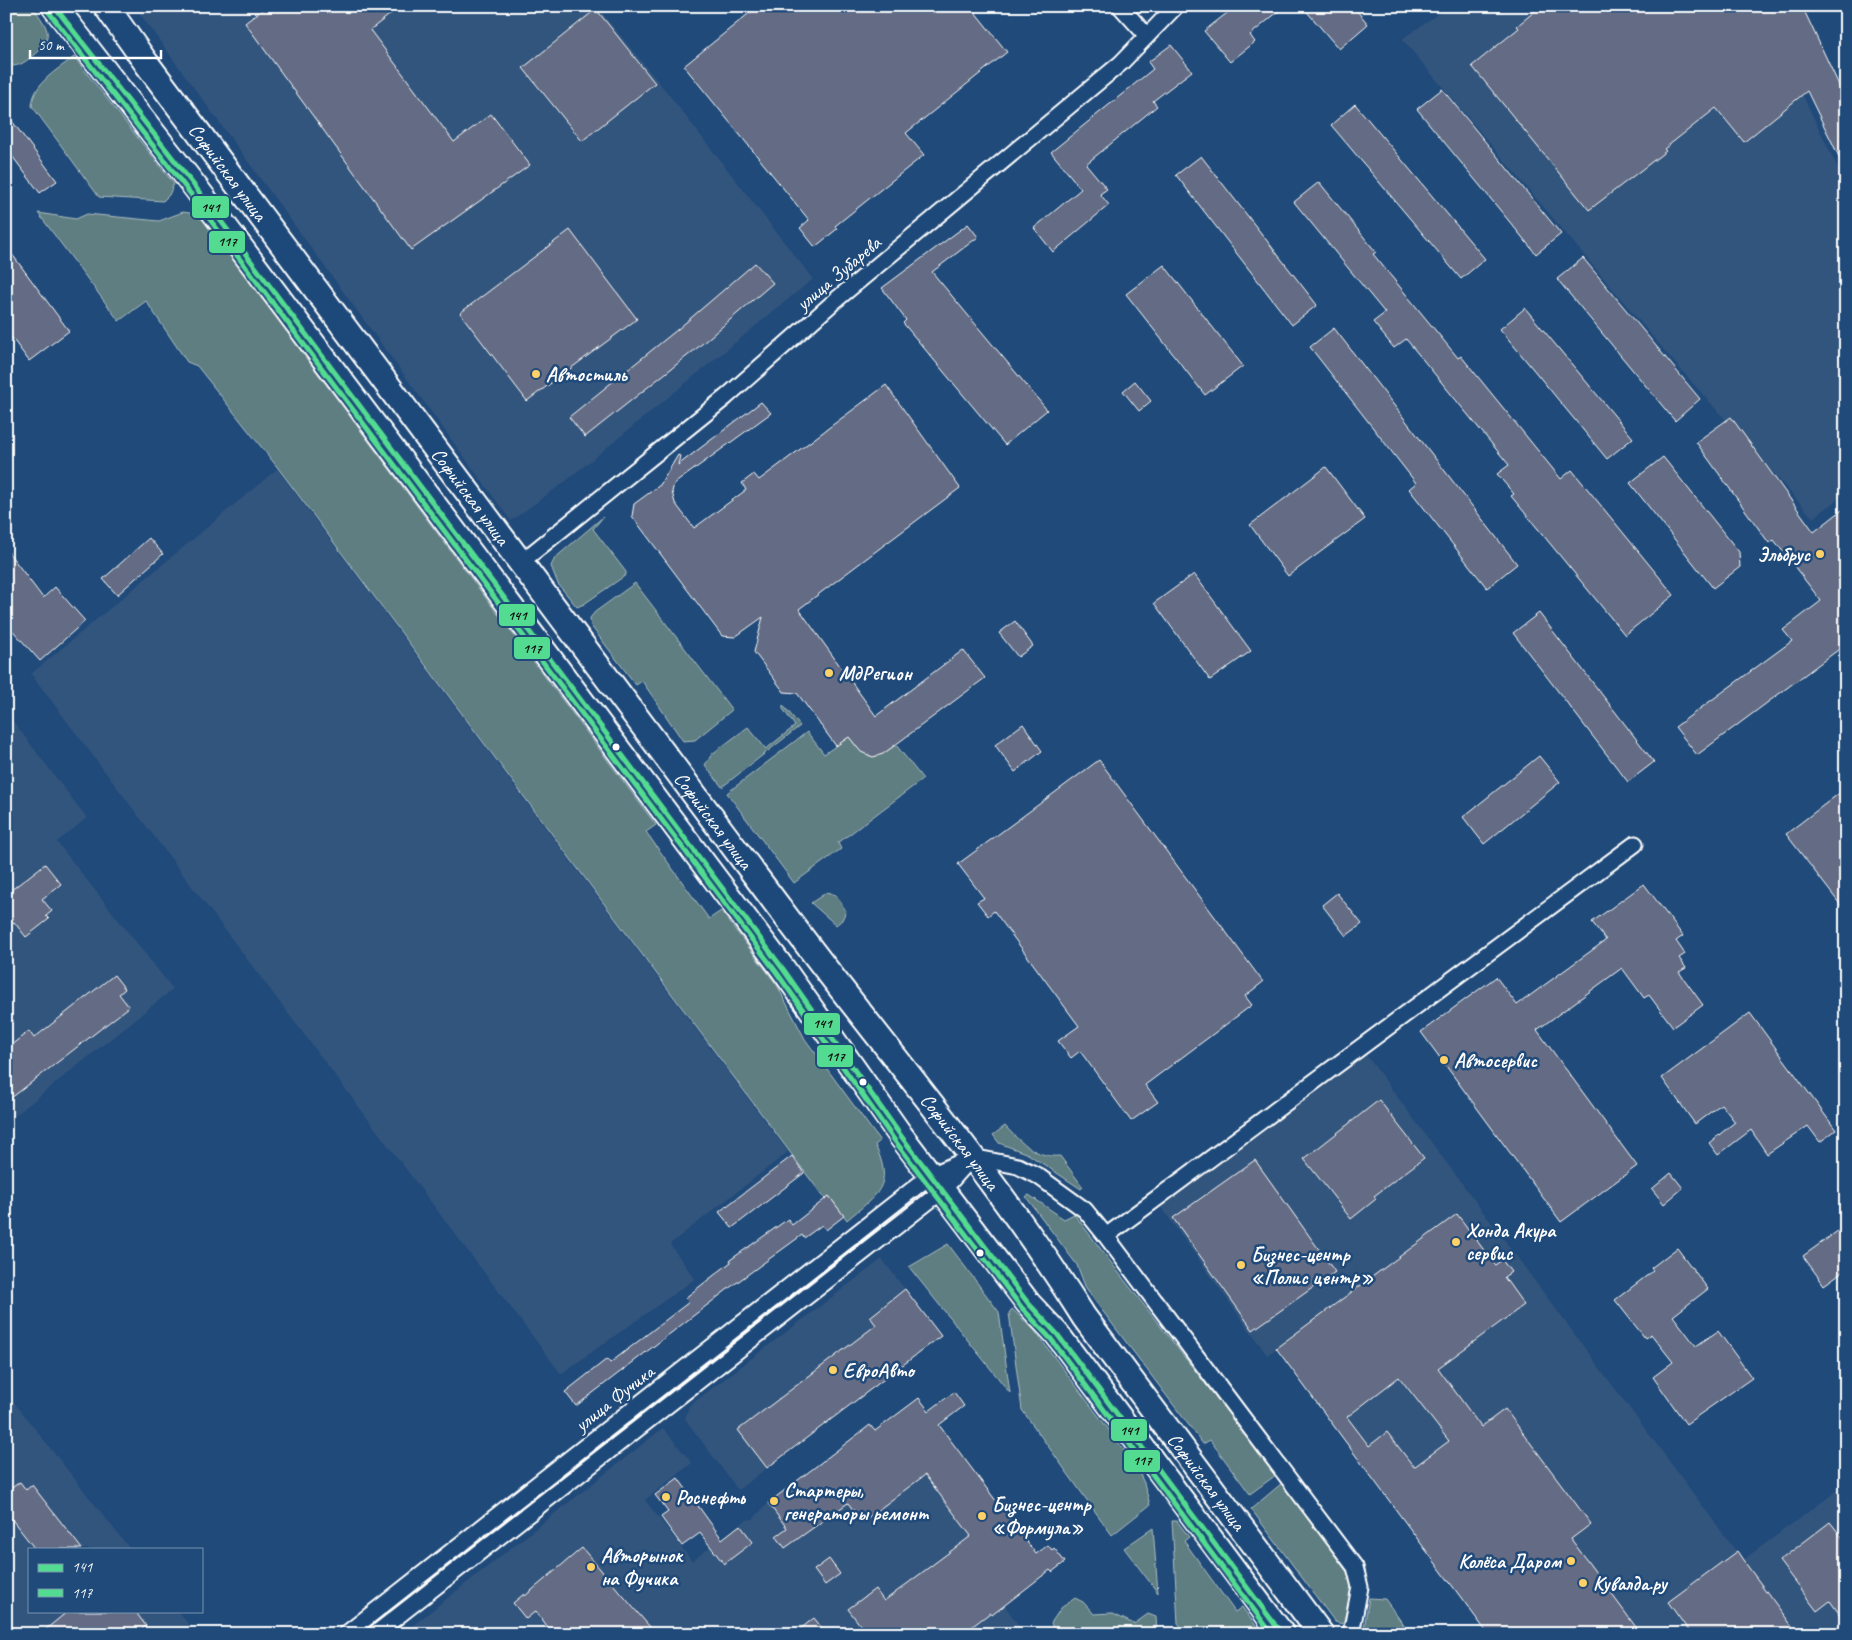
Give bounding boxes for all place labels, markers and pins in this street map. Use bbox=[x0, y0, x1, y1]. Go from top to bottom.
place label: Автостиль bbox=[546, 362, 628, 387]
marker: Автостиль bbox=[530, 368, 542, 380]
place label: Эльбрус bbox=[1758, 542, 1811, 567]
marker: Эльбрус bbox=[1814, 548, 1826, 560]
place label: МдРегион bbox=[839, 661, 914, 686]
marker: МдРегион bbox=[823, 667, 835, 679]
unlabelled marker bbox=[611, 742, 621, 752]
place label: Автосервис bbox=[1454, 1048, 1538, 1073]
marker: Автосервис bbox=[1438, 1054, 1450, 1066]
unlabelled marker bbox=[858, 1077, 868, 1087]
place label: Хонда Акура сервис bbox=[1466, 1218, 1557, 1266]
marker: Хонда Акура сервис bbox=[1450, 1236, 1462, 1248]
place label: Бизнес-центр «Полис центр» bbox=[1251, 1242, 1374, 1290]
unlabelled marker bbox=[975, 1248, 985, 1258]
marker: Бизнес-центр «Полис центр» bbox=[1235, 1259, 1247, 1271]
place label: ЕвроАвто bbox=[843, 1358, 916, 1383]
marker: ЕвроАвто bbox=[827, 1364, 839, 1376]
place label: Стартеры, генераторы ремонт bbox=[784, 1478, 930, 1526]
place label: Роснефть bbox=[676, 1485, 747, 1510]
marker: Роснефть bbox=[660, 1491, 672, 1503]
place label: Бизнес-центр «Формула» bbox=[992, 1492, 1092, 1541]
marker: Стартеры, генераторы ремонт bbox=[768, 1495, 780, 1507]
marker: Бизнес-центр «Формула» bbox=[976, 1510, 988, 1522]
place label: Авторынок на Фучика bbox=[601, 1543, 684, 1592]
place label: Колёса Даром bbox=[1459, 1549, 1563, 1574]
marker: Колёса Даром bbox=[1565, 1555, 1577, 1567]
marker: Авторынок на Фучика bbox=[585, 1561, 597, 1573]
place label: Кувалда.ру bbox=[1593, 1571, 1669, 1596]
marker: Кувалда.ру bbox=[1577, 1577, 1589, 1589]

